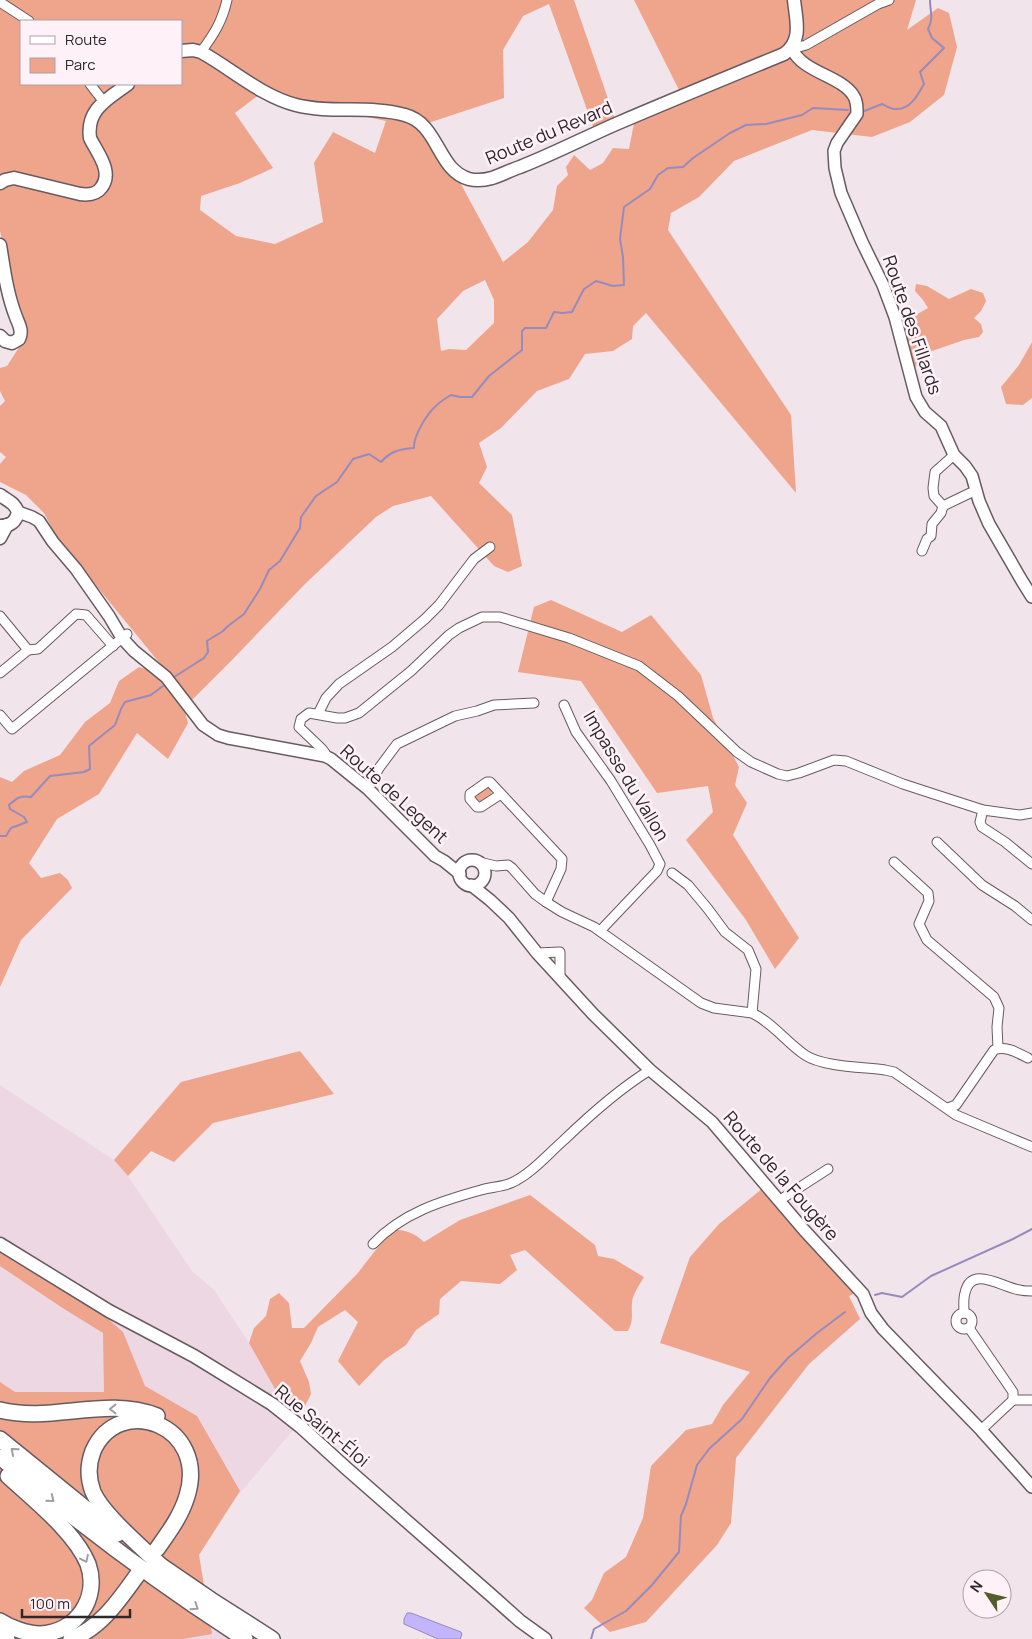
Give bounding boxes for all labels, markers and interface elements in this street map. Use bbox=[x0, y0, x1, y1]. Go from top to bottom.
legend bbox=[20, 20, 182, 85]
text: Route bbox=[65, 29, 107, 50]
text: Parc bbox=[65, 54, 96, 75]
street label: Route du Revard bbox=[481, 95, 616, 170]
street label: Route des Fillards bbox=[878, 252, 948, 398]
street label: Impasse du Vallon bbox=[578, 706, 675, 845]
street label: Route de Legent bbox=[336, 739, 454, 848]
street label: Route de la Fougère bbox=[719, 1105, 845, 1245]
street label: Rue Saint-Éloi bbox=[270, 1379, 375, 1472]
one-way arrow bbox=[109, 1404, 116, 1414]
one-way arrow bbox=[10, 1447, 19, 1456]
one-way arrow bbox=[45, 1494, 54, 1502]
one-way arrow bbox=[79, 1554, 89, 1563]
north arrow bbox=[962, 1569, 1012, 1619]
text: N bbox=[965, 1577, 987, 1596]
scale bar bbox=[22, 1586, 130, 1618]
text: 100 m bbox=[30, 1593, 70, 1614]
one-way arrow bbox=[189, 1601, 199, 1610]

